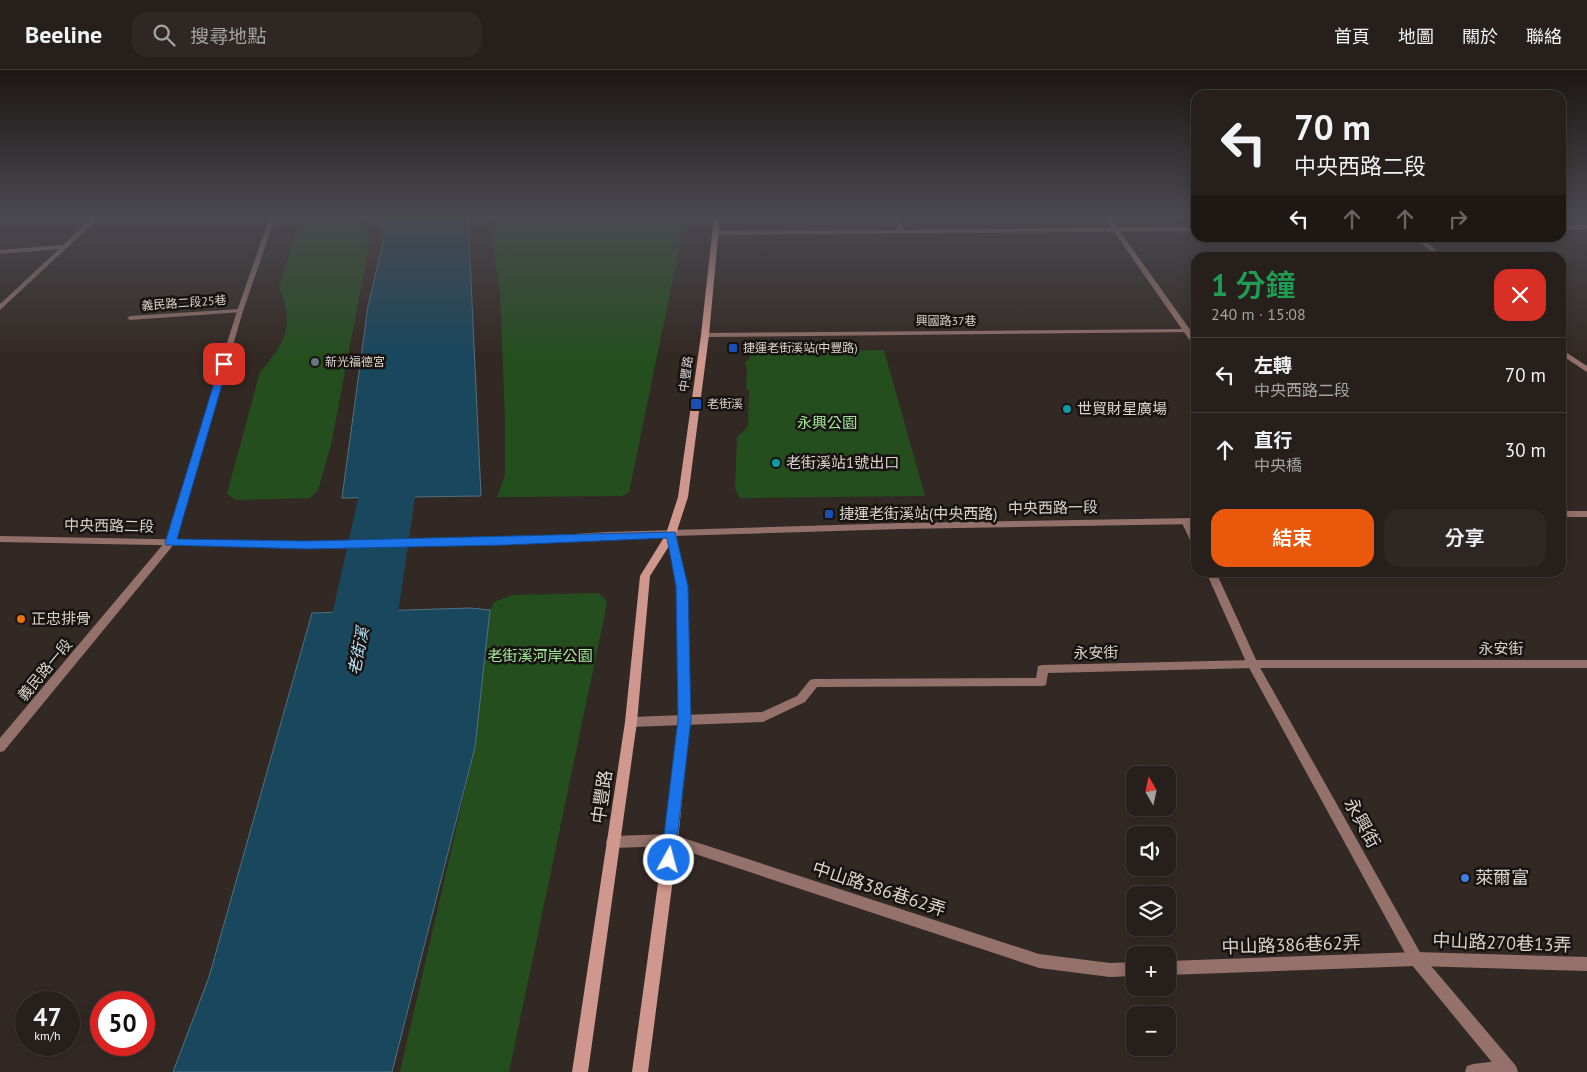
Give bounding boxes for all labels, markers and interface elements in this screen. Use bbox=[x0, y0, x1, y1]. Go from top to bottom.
search box bbox=[132, 12, 482, 57]
text: Beeline bbox=[25, 19, 102, 50]
icon: search bbox=[150, 21, 178, 49]
text: 搜尋地點 bbox=[190, 24, 266, 48]
text: 首頁 bbox=[1334, 25, 1370, 48]
text: 地圖 bbox=[1398, 25, 1434, 48]
text: 關於 bbox=[1462, 25, 1498, 48]
text: 聯絡 bbox=[1526, 25, 1562, 48]
text: 70 m bbox=[1294, 104, 1371, 150]
icon: left bbox=[1211, 110, 1276, 175]
text: 中央西路二段 bbox=[1294, 152, 1426, 180]
icon: left bbox=[1285, 205, 1313, 233]
icon: ahead bbox=[1338, 205, 1366, 233]
icon: ahead bbox=[1391, 205, 1419, 233]
icon: right bbox=[1444, 205, 1472, 233]
text: 1 分鐘 bbox=[1211, 265, 1296, 304]
button: close bbox=[1494, 269, 1546, 321]
street label: 義民路二段25巷 bbox=[141, 292, 227, 313]
text: 240 m · 15:08 bbox=[1211, 304, 1306, 324]
street label: 興國路37巷 bbox=[915, 313, 977, 328]
place label: 捷運老街溪站(中豐路) bbox=[743, 340, 858, 355]
marker: 捷運老街溪站(中豐路) bbox=[727, 342, 739, 354]
pin bbox=[203, 343, 245, 385]
icon: arrive bbox=[210, 350, 238, 378]
text: 左轉 bbox=[1254, 353, 1292, 377]
place label: 新光福德宮 bbox=[325, 354, 385, 369]
street label: 中豐路 bbox=[676, 355, 695, 393]
marker: 新光福德宮 bbox=[309, 356, 321, 368]
icon: left bbox=[1211, 361, 1239, 389]
text: 70 m bbox=[1505, 363, 1546, 387]
text: 中央西路二段 bbox=[1254, 380, 1350, 400]
place label: 老街溪 bbox=[707, 396, 743, 411]
marker: 老街溪 bbox=[689, 397, 703, 411]
place label: 世貿財星廣場 bbox=[1077, 399, 1167, 418]
marker: 世貿財星廣場 bbox=[1061, 403, 1073, 415]
park label: 永興公園 bbox=[797, 413, 857, 432]
text: 直行 bbox=[1254, 428, 1292, 452]
icon: ahead bbox=[1211, 436, 1239, 464]
text: 30 m bbox=[1505, 438, 1546, 462]
place label: 老街溪站1號出口 bbox=[786, 453, 899, 472]
text: 中央橋 bbox=[1254, 455, 1302, 475]
marker: 老街溪站1號出口 bbox=[770, 457, 782, 469]
street label: 中央西路一段 bbox=[1008, 497, 1098, 518]
place label: 捷運老街溪站(中央西路) bbox=[839, 504, 997, 523]
marker: 捷運老街溪站(中央西路) bbox=[823, 508, 835, 520]
button: 結束 bbox=[1211, 509, 1374, 567]
button: 分享 bbox=[1384, 509, 1546, 567]
street label: 中央西路二段 bbox=[64, 515, 154, 536]
place label: 正忠排骨 bbox=[31, 609, 91, 628]
marker: 正忠排骨 bbox=[15, 613, 27, 625]
water label: 老街溪 bbox=[344, 624, 373, 676]
street label: 義民路一段 bbox=[13, 635, 76, 705]
street label: 永安街 bbox=[1478, 639, 1524, 658]
street label: 永安街 bbox=[1073, 643, 1119, 662]
park label: 老街溪河岸公園 bbox=[487, 646, 593, 665]
north arrow bbox=[1126, 766, 1176, 816]
map controls bbox=[1126, 766, 1176, 1056]
street label: 中豐路 bbox=[586, 769, 617, 825]
street label: 永興街 bbox=[1339, 794, 1386, 852]
button: sound bbox=[1126, 826, 1176, 876]
position arrow bbox=[642, 833, 694, 885]
street label: 中山路386巷62弄 bbox=[809, 856, 949, 921]
place label: 萊爾富 bbox=[1475, 866, 1529, 889]
marker: 萊爾富 bbox=[1459, 872, 1471, 884]
button: layers bbox=[1126, 886, 1176, 936]
street label: 中山路270巷13弄 bbox=[1432, 929, 1572, 956]
street label: 中山路386巷62弄 bbox=[1221, 931, 1361, 958]
button: + bbox=[1126, 946, 1176, 996]
speed limit sign: 50 bbox=[90, 991, 155, 1056]
text: 47 bbox=[33, 1001, 62, 1033]
button: − bbox=[1126, 1006, 1176, 1056]
text: km/h bbox=[34, 1028, 61, 1043]

